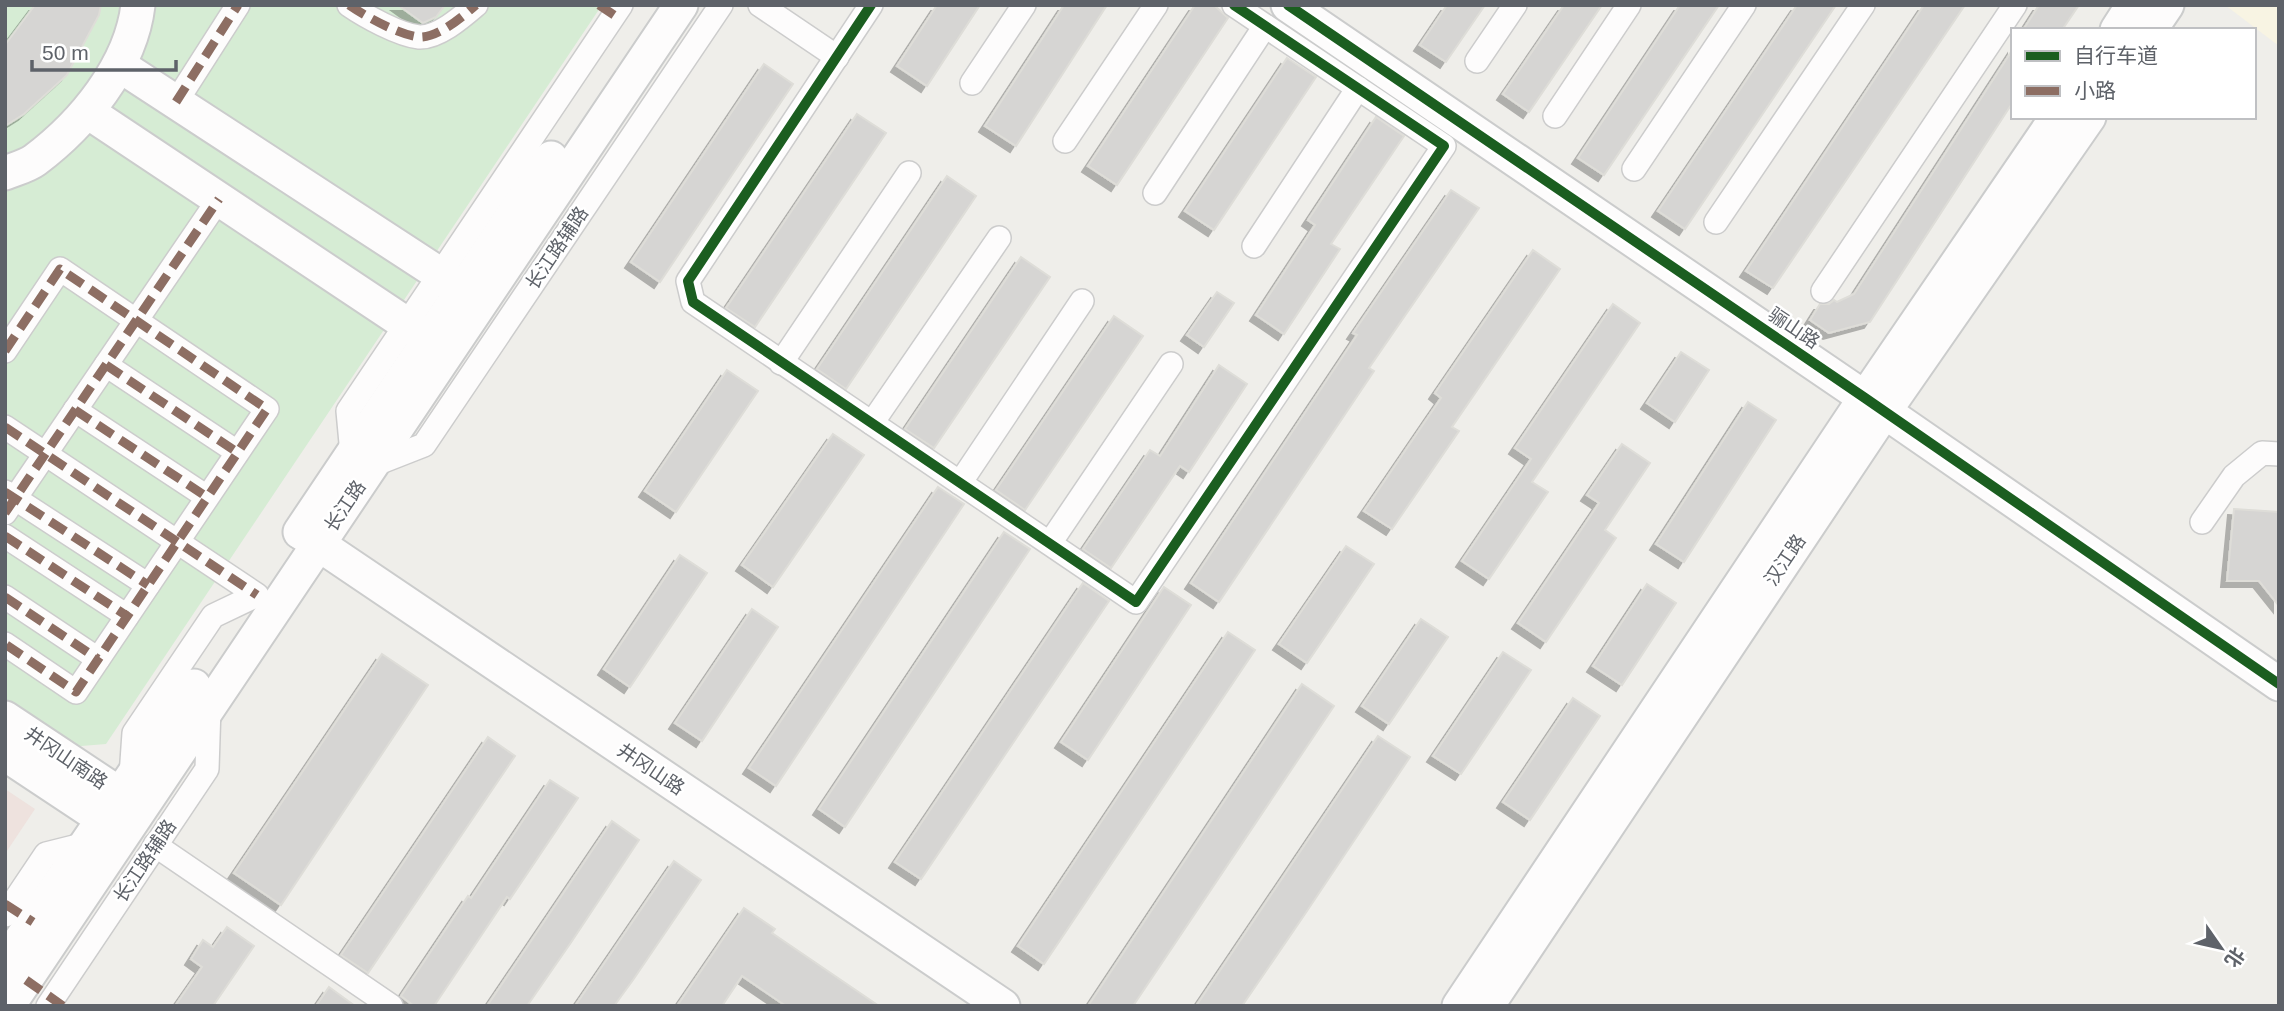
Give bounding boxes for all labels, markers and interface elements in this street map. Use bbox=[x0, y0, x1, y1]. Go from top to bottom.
scale bar bbox=[32, 28, 175, 72]
legend bbox=[2011, 28, 2256, 119]
text: 50 m bbox=[42, 41, 89, 64]
text: 自行车道 bbox=[2074, 44, 2158, 67]
text: 小路 bbox=[2074, 79, 2116, 102]
street label: 长江路辅路 bbox=[522, 203, 592, 293]
street label: 骊山路 bbox=[1764, 303, 1824, 353]
street label: 长江路 bbox=[320, 476, 370, 536]
street label: 汉江路 bbox=[1760, 530, 1810, 590]
street label: 井冈山南路 bbox=[21, 723, 111, 793]
street label: 井冈山路 bbox=[614, 739, 688, 799]
street label: 长江路辅路 bbox=[110, 816, 180, 906]
north arrow bbox=[2186, 913, 2256, 983]
text: 北 bbox=[2221, 943, 2249, 971]

